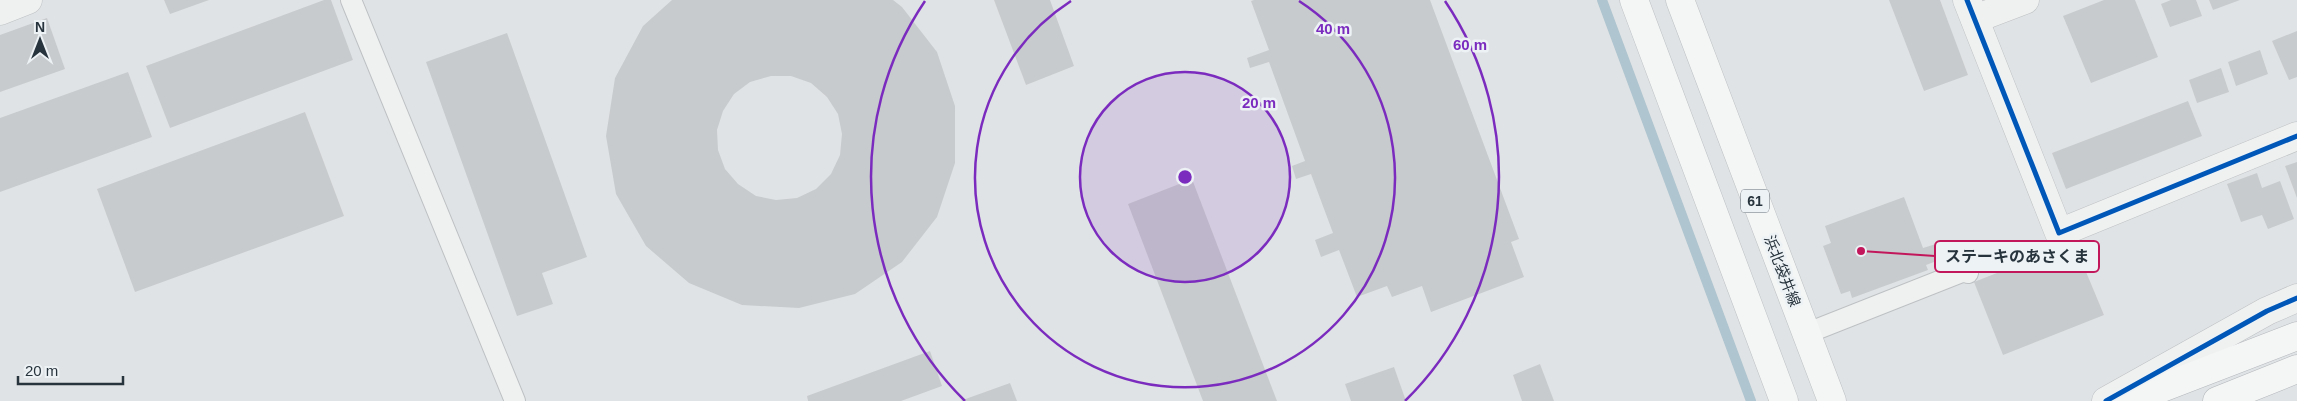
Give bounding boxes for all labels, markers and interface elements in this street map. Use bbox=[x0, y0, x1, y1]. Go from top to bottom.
north arrow bbox=[15, 15, 65, 65]
text: N bbox=[35, 19, 45, 35]
text: 40 m bbox=[1316, 20, 1350, 37]
text: 60 m bbox=[1453, 36, 1487, 53]
text: 20 m bbox=[1242, 94, 1276, 111]
centre of rings bbox=[1176, 168, 1194, 186]
road number: 61 bbox=[1741, 190, 1769, 212]
street label: 浜北袋井線 bbox=[1761, 233, 1804, 309]
callout: ステーキのあさくま bbox=[1935, 241, 2099, 272]
text: ステーキのあさくま bbox=[1945, 248, 2089, 265]
scale bar bbox=[18, 354, 122, 386]
text: 20 m bbox=[25, 362, 58, 379]

